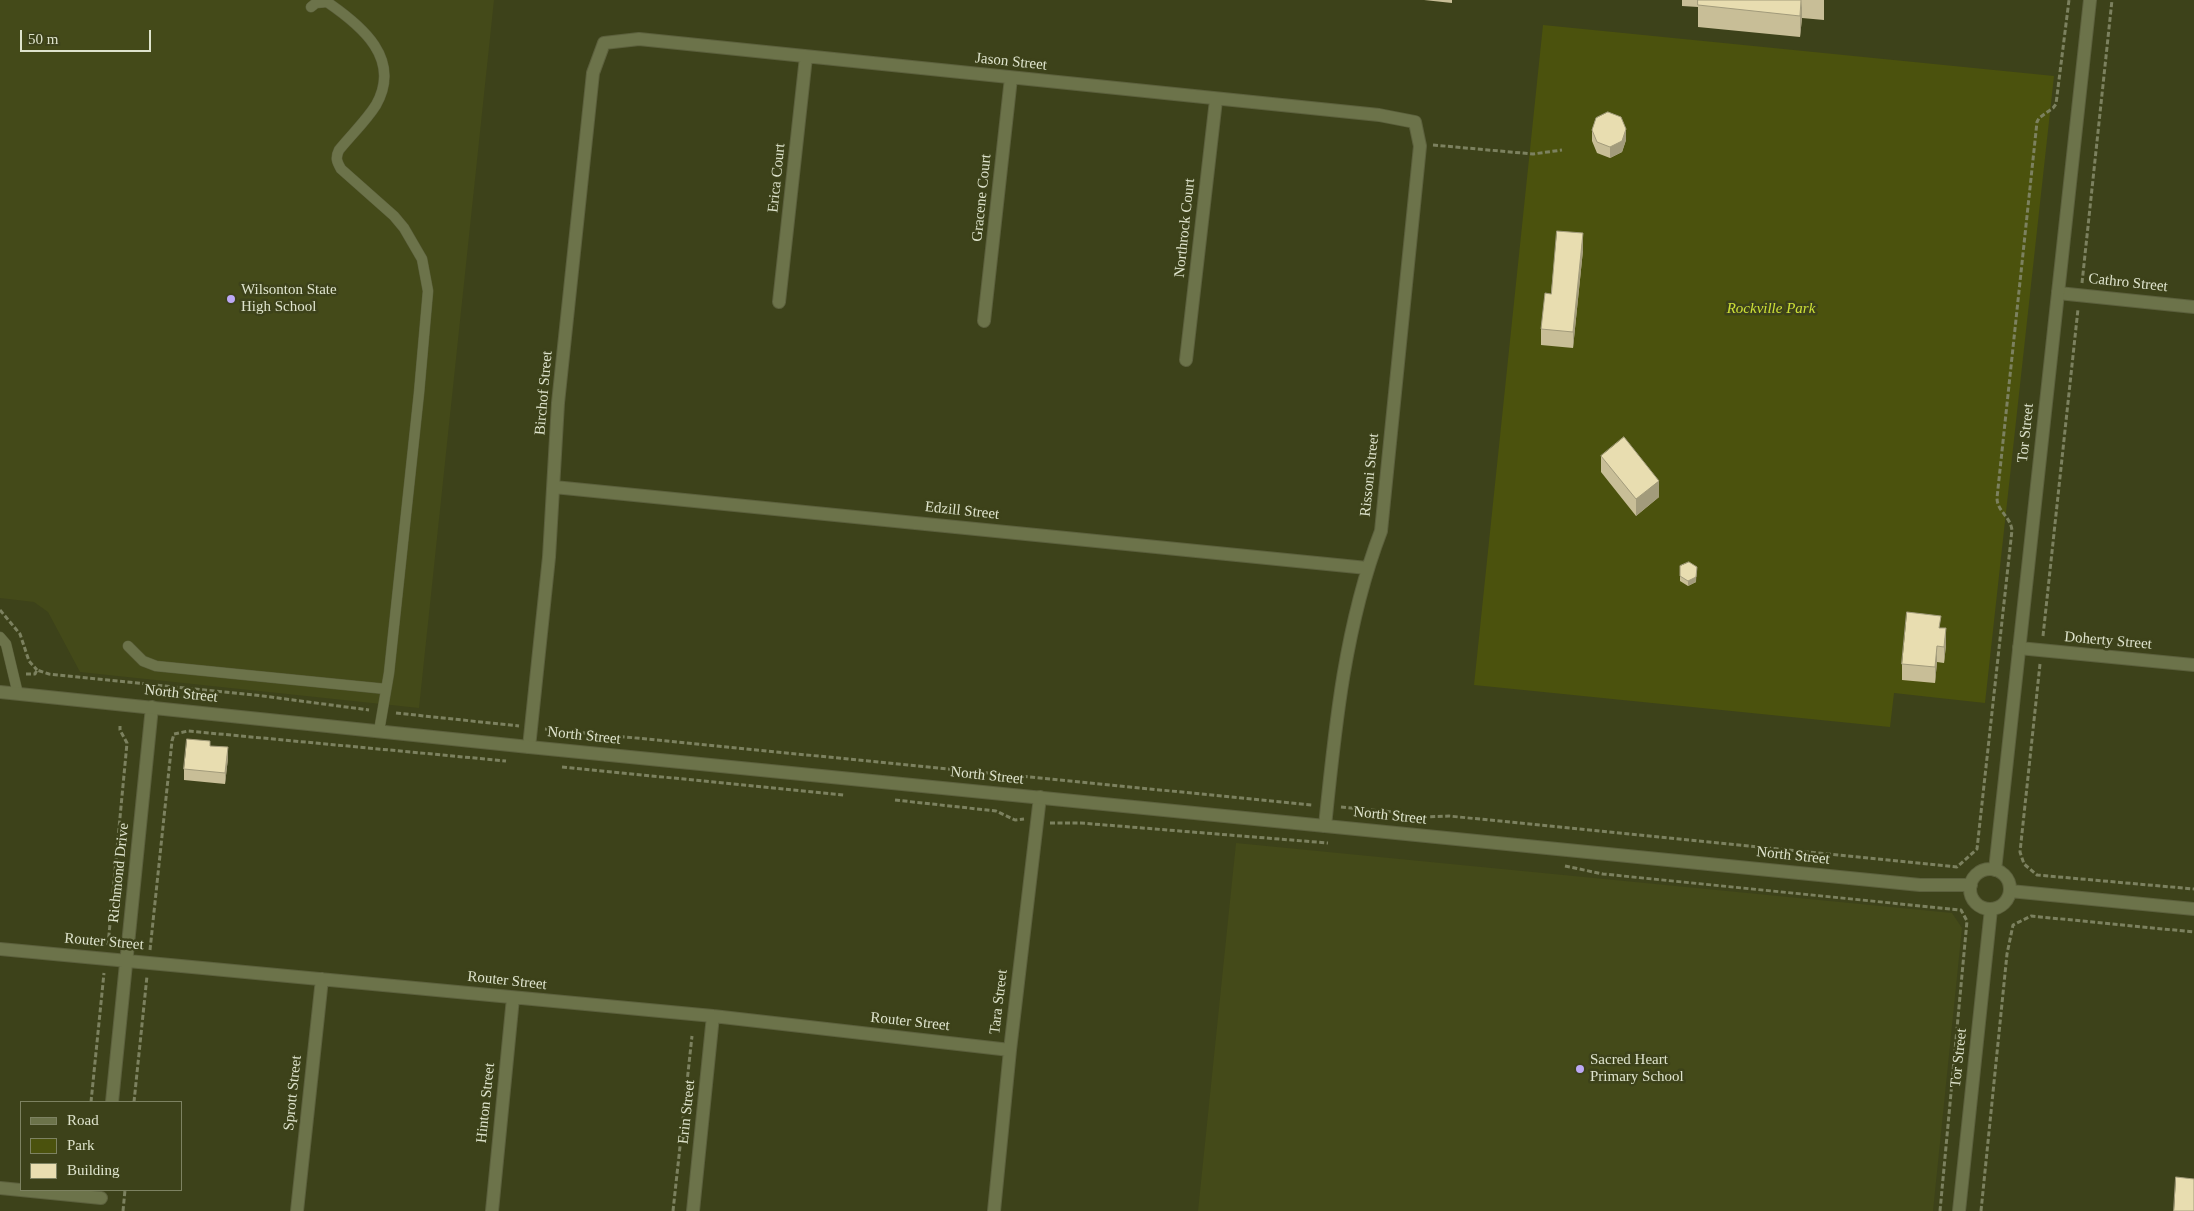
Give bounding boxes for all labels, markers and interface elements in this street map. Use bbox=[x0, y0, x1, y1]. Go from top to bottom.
scale bar bbox=[22, 20, 154, 52]
text: 50 m bbox=[28, 31, 58, 47]
street label: Jason Street bbox=[974, 49, 1048, 75]
street label: Erica Court bbox=[764, 142, 790, 214]
street label: Gracene Court bbox=[968, 153, 996, 243]
street label: Northrock Court bbox=[1171, 178, 1199, 278]
street label: Cathro Street bbox=[2087, 270, 2169, 296]
place label: Wilsonton State High School bbox=[241, 281, 337, 316]
marker: Wilsonton State High School bbox=[225, 293, 237, 305]
park label: Rockville Park bbox=[1727, 300, 1815, 318]
street label: Birchof Street bbox=[531, 350, 557, 436]
street label: Tor Street bbox=[2014, 403, 2038, 463]
street label: Rissoni Street bbox=[1357, 432, 1383, 518]
street label: Edzill Street bbox=[924, 498, 1000, 524]
street label: Doherty Street bbox=[2063, 628, 2153, 654]
street label: North Street bbox=[143, 681, 219, 707]
street label: North Street bbox=[546, 723, 622, 749]
street label: North Street bbox=[949, 763, 1025, 789]
street label: North Street bbox=[1352, 803, 1428, 829]
street label: Richmond Drive bbox=[105, 822, 133, 924]
street label: North Street bbox=[1755, 843, 1831, 869]
street label: Router Street bbox=[64, 930, 144, 954]
street label: Router Street bbox=[466, 968, 548, 994]
street label: Tara Street bbox=[986, 969, 1012, 1035]
street label: Router Street bbox=[869, 1009, 951, 1035]
street label: Tor Street bbox=[1947, 1028, 1971, 1088]
place label: Sacred Heart Primary School bbox=[1590, 1051, 1684, 1086]
street label: Sprott Street bbox=[280, 1055, 306, 1131]
street label: Hinton Street bbox=[473, 1062, 499, 1144]
marker: Sacred Heart Primary School bbox=[1574, 1063, 1586, 1075]
street label: Erin Street bbox=[675, 1079, 699, 1145]
legend bbox=[20, 1101, 182, 1191]
text: Road bbox=[67, 1112, 99, 1128]
text: Park bbox=[67, 1137, 95, 1153]
text: Building bbox=[67, 1162, 120, 1178]

